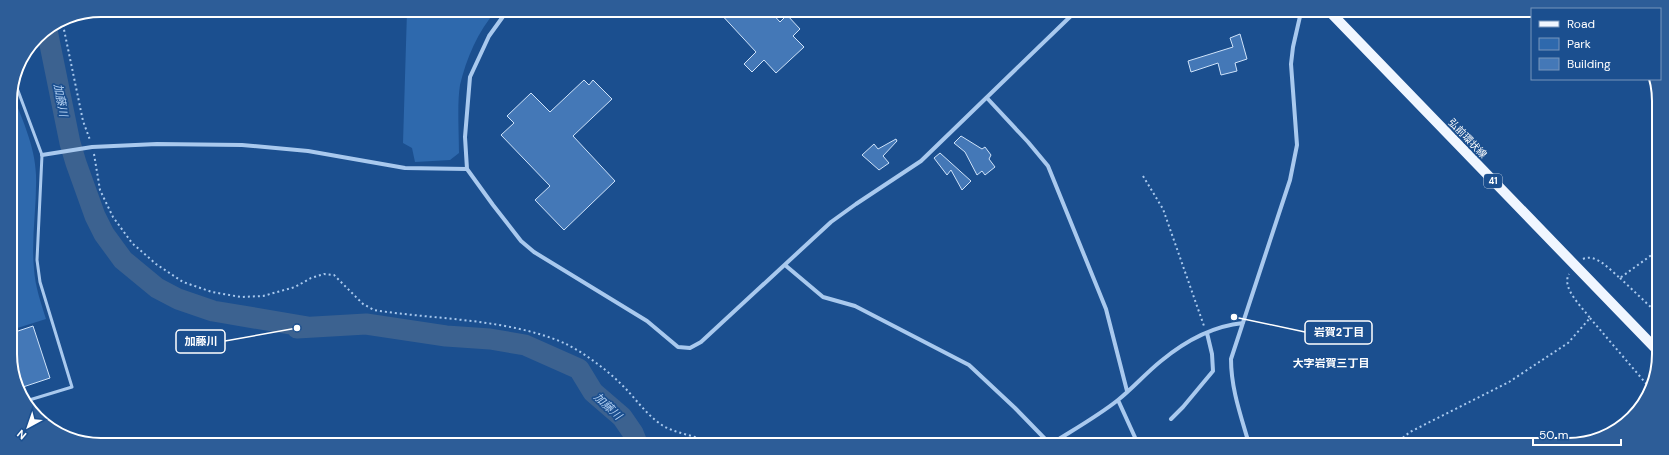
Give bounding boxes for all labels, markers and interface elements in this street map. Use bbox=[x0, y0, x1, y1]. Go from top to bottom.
legend bbox=[1531, 8, 1661, 80]
text: Road bbox=[1567, 16, 1595, 32]
text: Park bbox=[1567, 36, 1591, 52]
text: Building bbox=[1567, 56, 1611, 72]
water label: 加藤川 bbox=[51, 82, 71, 119]
street label: 弘前環状線 bbox=[1446, 116, 1490, 161]
road number: 41 bbox=[1484, 174, 1502, 188]
callout: 岩賀2丁目 bbox=[1305, 321, 1372, 344]
text: 岩賀2丁目 bbox=[1314, 325, 1364, 339]
callout: 加藤川 bbox=[176, 330, 225, 353]
text: 加藤川 bbox=[185, 334, 218, 348]
district label: 大字岩賀三丁目 bbox=[1293, 356, 1370, 370]
water label: 加藤川 bbox=[591, 390, 626, 423]
north arrow bbox=[8, 407, 48, 447]
scale bar bbox=[1533, 421, 1621, 447]
text: N bbox=[14, 427, 29, 443]
text: 50 m bbox=[1539, 427, 1568, 443]

